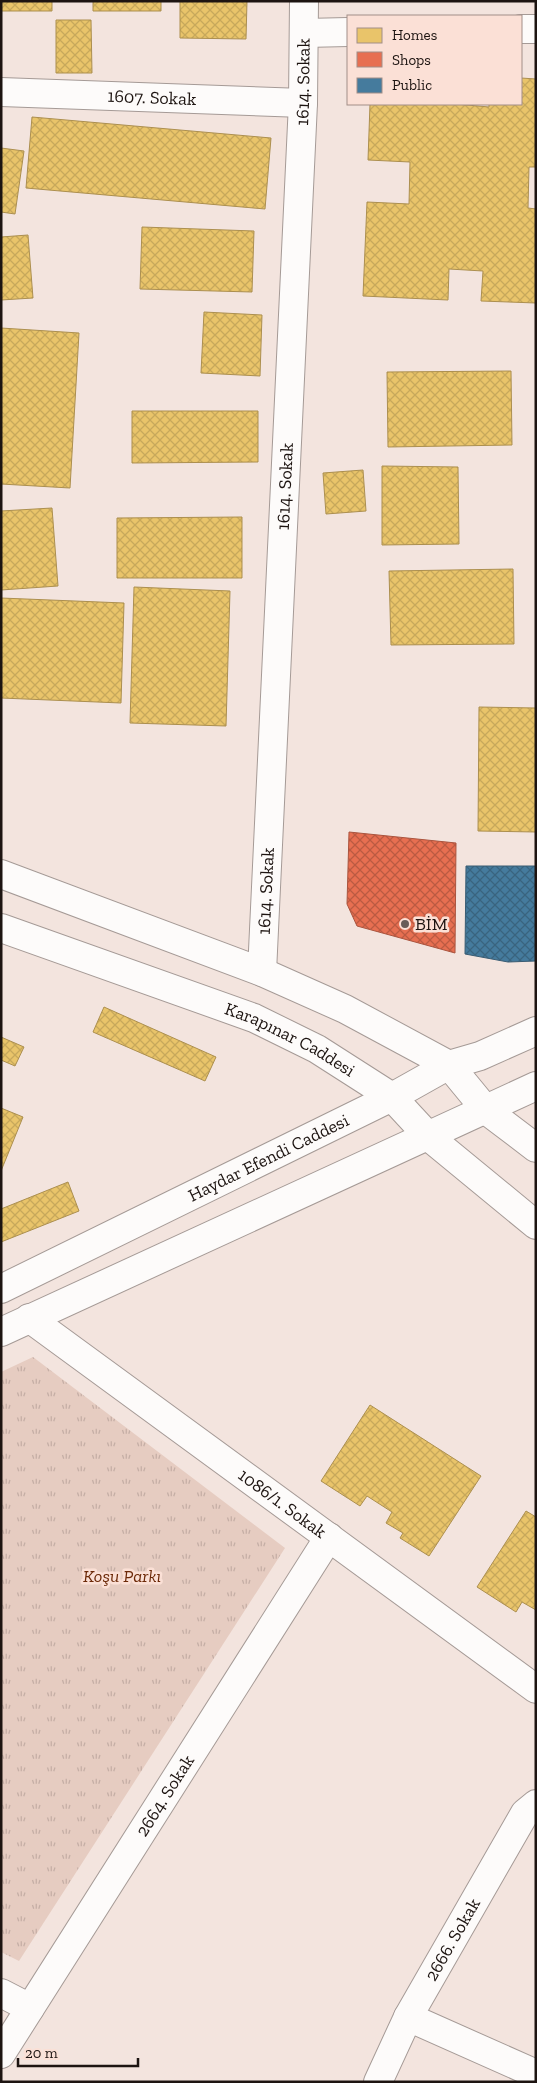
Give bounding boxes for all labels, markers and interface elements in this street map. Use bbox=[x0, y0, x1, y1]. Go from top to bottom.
legend bbox=[347, 15, 522, 105]
text: Homes bbox=[392, 26, 437, 44]
street label: 1614. Sokak bbox=[291, 38, 315, 126]
text: Shops bbox=[392, 51, 431, 69]
text: Public bbox=[392, 76, 432, 94]
street label: 1607. Sokak bbox=[107, 85, 197, 110]
street label: 1614. Sokak bbox=[272, 442, 298, 531]
street label: 1614. Sokak bbox=[253, 846, 279, 935]
place label: BİM bbox=[415, 913, 448, 935]
marker: BİM bbox=[399, 918, 411, 930]
street label: Karapınar Caddesi bbox=[222, 998, 359, 1081]
street label: Haydar Efendi Caddesi bbox=[185, 1109, 352, 1206]
street label: 1086/1. Sokak bbox=[234, 1464, 331, 1543]
park label: Koşu Parkı bbox=[83, 1565, 161, 1587]
street label: 2664. Sokak bbox=[131, 1750, 199, 1840]
street label: 2666. Sokak bbox=[420, 1894, 485, 1985]
scale bar bbox=[18, 2036, 138, 2068]
text: 20 m bbox=[25, 2044, 58, 2062]

